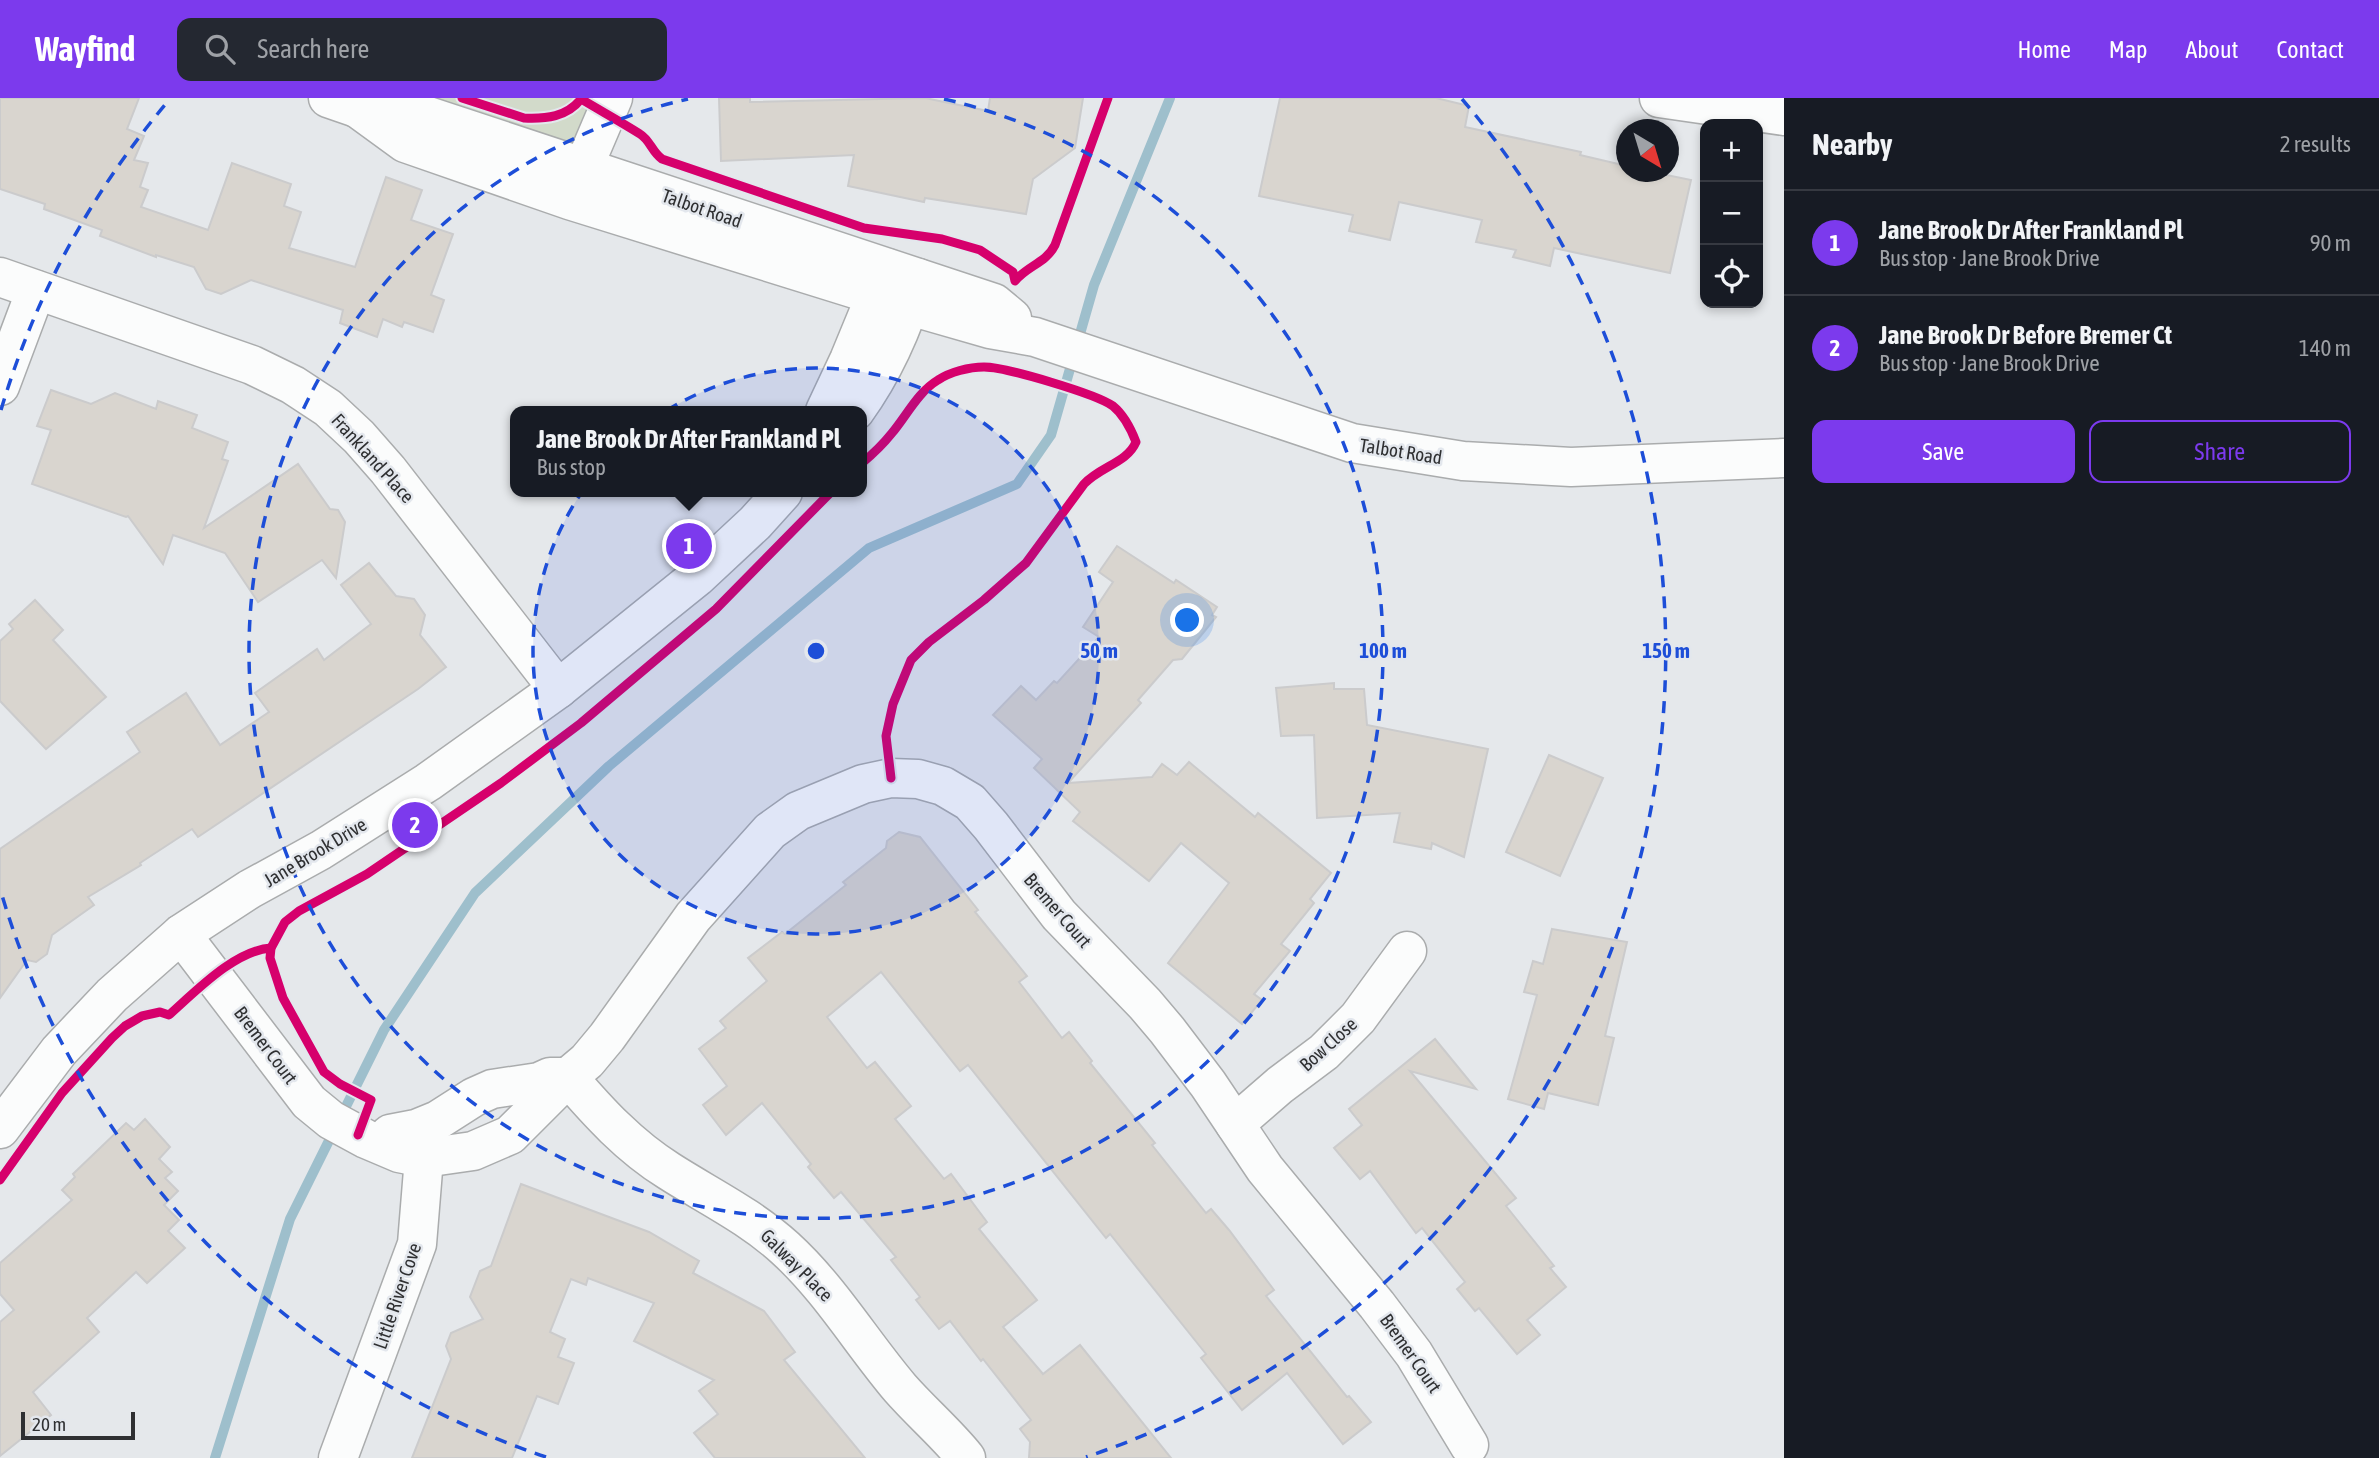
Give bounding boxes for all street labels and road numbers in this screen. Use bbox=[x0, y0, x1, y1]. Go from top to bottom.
street label: Talbot Road bbox=[659, 184, 745, 232]
street label: Frankland Place bbox=[327, 409, 419, 507]
street label: Talbot Road bbox=[1358, 434, 1444, 468]
street label: Jane Brook Drive bbox=[260, 813, 370, 891]
street label: Bremer Court bbox=[1020, 868, 1096, 952]
street label: Bremer Court bbox=[230, 1002, 302, 1088]
street label: Bow Close bbox=[1295, 1013, 1361, 1075]
street label: Galway Place bbox=[756, 1224, 838, 1306]
street label: Little River Cove bbox=[369, 1240, 425, 1352]
street label: Bremer Court bbox=[1376, 1309, 1446, 1397]

